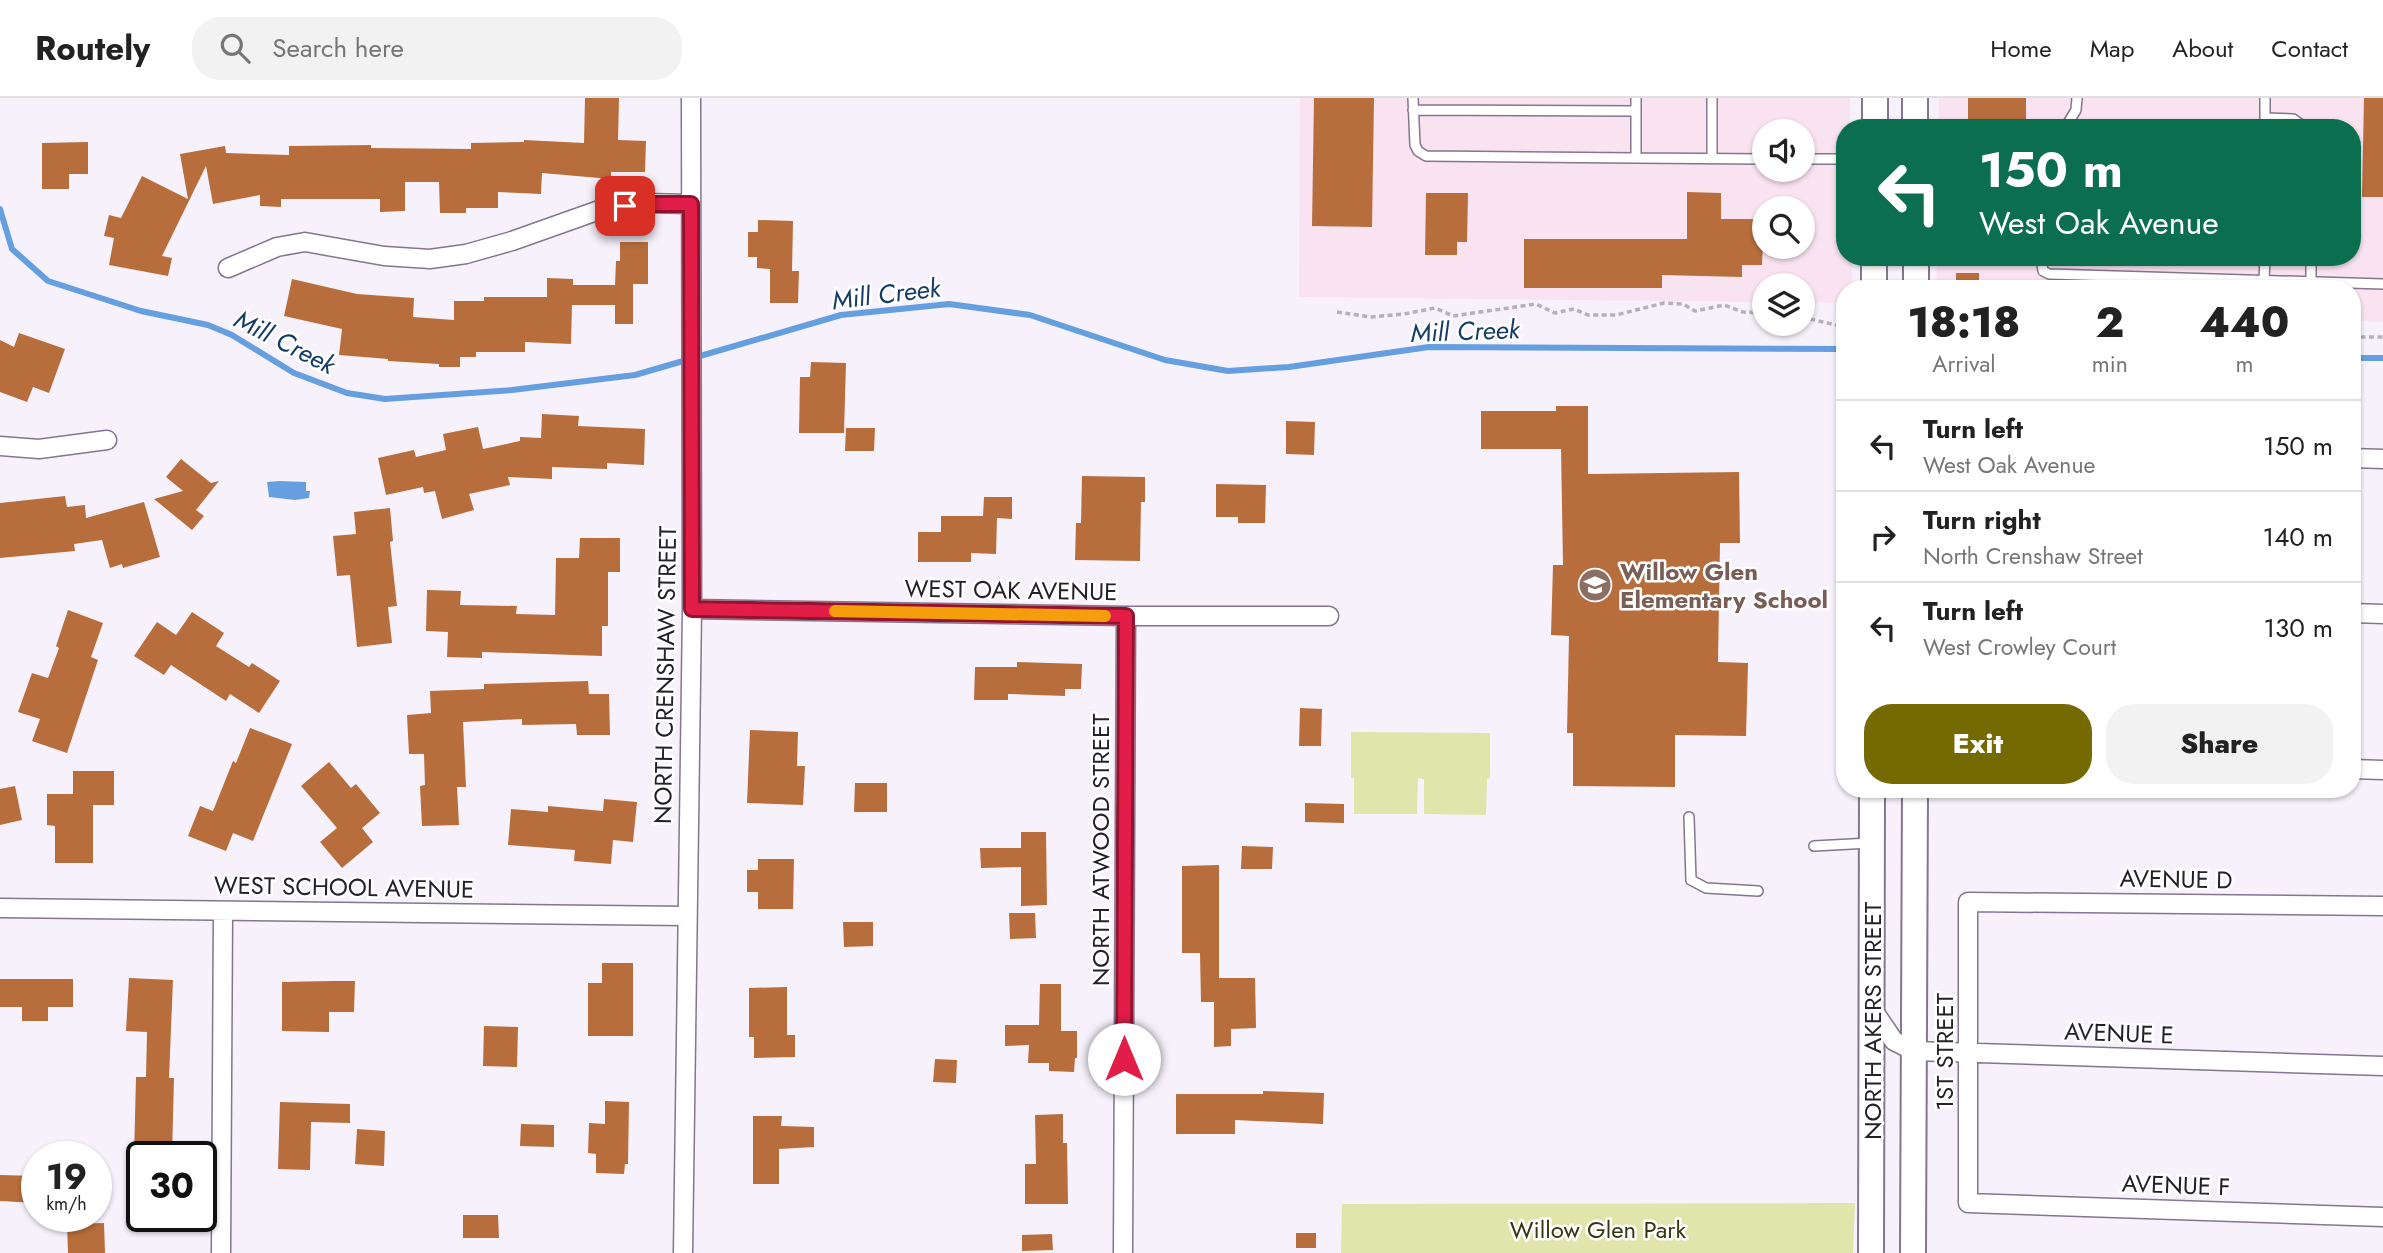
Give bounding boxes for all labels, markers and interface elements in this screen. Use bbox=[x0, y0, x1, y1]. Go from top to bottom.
search box bbox=[192, 17, 682, 80]
text: Routely bbox=[35, 25, 150, 72]
icon: search bbox=[216, 29, 254, 67]
text: Search here bbox=[272, 29, 404, 67]
text: Home bbox=[1990, 31, 2052, 66]
text: Map bbox=[2090, 31, 2134, 66]
text: About bbox=[2172, 31, 2233, 66]
text: Contact bbox=[2271, 31, 2348, 66]
map controls bbox=[1752, 119, 1815, 336]
button: sound bbox=[1752, 119, 1815, 182]
text: 150 m bbox=[1979, 135, 2123, 205]
icon: left bbox=[1864, 147, 1955, 238]
pin bbox=[595, 176, 655, 236]
icon: arrive bbox=[606, 187, 644, 225]
button: search bbox=[1752, 196, 1815, 259]
text: West Oak Avenue bbox=[1979, 200, 2219, 246]
water label: Mill Creek bbox=[830, 268, 944, 320]
button: layers bbox=[1752, 273, 1815, 336]
text: 18:18 bbox=[1908, 292, 2020, 353]
text: 2 bbox=[2096, 292, 2124, 353]
text: 440 bbox=[2199, 292, 2289, 353]
water label: Mill Creek bbox=[228, 300, 344, 385]
water label: Mill Creek bbox=[1410, 310, 1522, 352]
text: Arrival bbox=[1932, 347, 1996, 381]
text: min bbox=[2092, 347, 2128, 381]
text: m bbox=[2235, 347, 2253, 381]
text: Turn left bbox=[1923, 410, 2023, 448]
icon: left bbox=[1864, 427, 1902, 465]
text: 150 m bbox=[2263, 427, 2333, 465]
text: West Oak Avenue bbox=[1923, 448, 2095, 482]
text: Turn right bbox=[1923, 501, 2041, 539]
icon: right bbox=[1864, 518, 1902, 556]
text: 140 m bbox=[2262, 518, 2333, 556]
street label: NORTH CRENSHAW STREET bbox=[645, 526, 685, 824]
text: North Crenshaw Street bbox=[1923, 539, 2143, 573]
place label: Willow Glen Elementary School bbox=[1620, 554, 1828, 617]
school or university icon: Willow Glen Elementary School bbox=[1576, 566, 1614, 604]
street label: WEST OAK AVENUE bbox=[904, 571, 1118, 609]
text: Turn left bbox=[1923, 592, 2023, 630]
icon: left bbox=[1864, 609, 1902, 647]
text: 130 m bbox=[2263, 609, 2333, 647]
text: West Crowley Court bbox=[1923, 630, 2116, 664]
button: Exit bbox=[1864, 704, 2092, 784]
button: Share bbox=[2106, 704, 2333, 784]
street label: NORTH ATWOOD STREET bbox=[1083, 714, 1118, 986]
street label: AVENUE D bbox=[2119, 861, 2233, 897]
street label: WEST SCHOOL AVENUE bbox=[213, 867, 475, 907]
street label: NORTH AKERS STREET bbox=[1855, 902, 1890, 1140]
street label: 1ST STREET bbox=[1927, 993, 1962, 1111]
street label: AVENUE E bbox=[2064, 1014, 2174, 1052]
position arrow bbox=[1087, 1022, 1161, 1096]
speed limit sign: 30 bbox=[126, 1141, 217, 1232]
text: 19 bbox=[46, 1152, 87, 1202]
street label: AVENUE F bbox=[2121, 1166, 2231, 1204]
text: km/h bbox=[46, 1191, 87, 1217]
park label: Willow Glen Park bbox=[1510, 1212, 1687, 1247]

